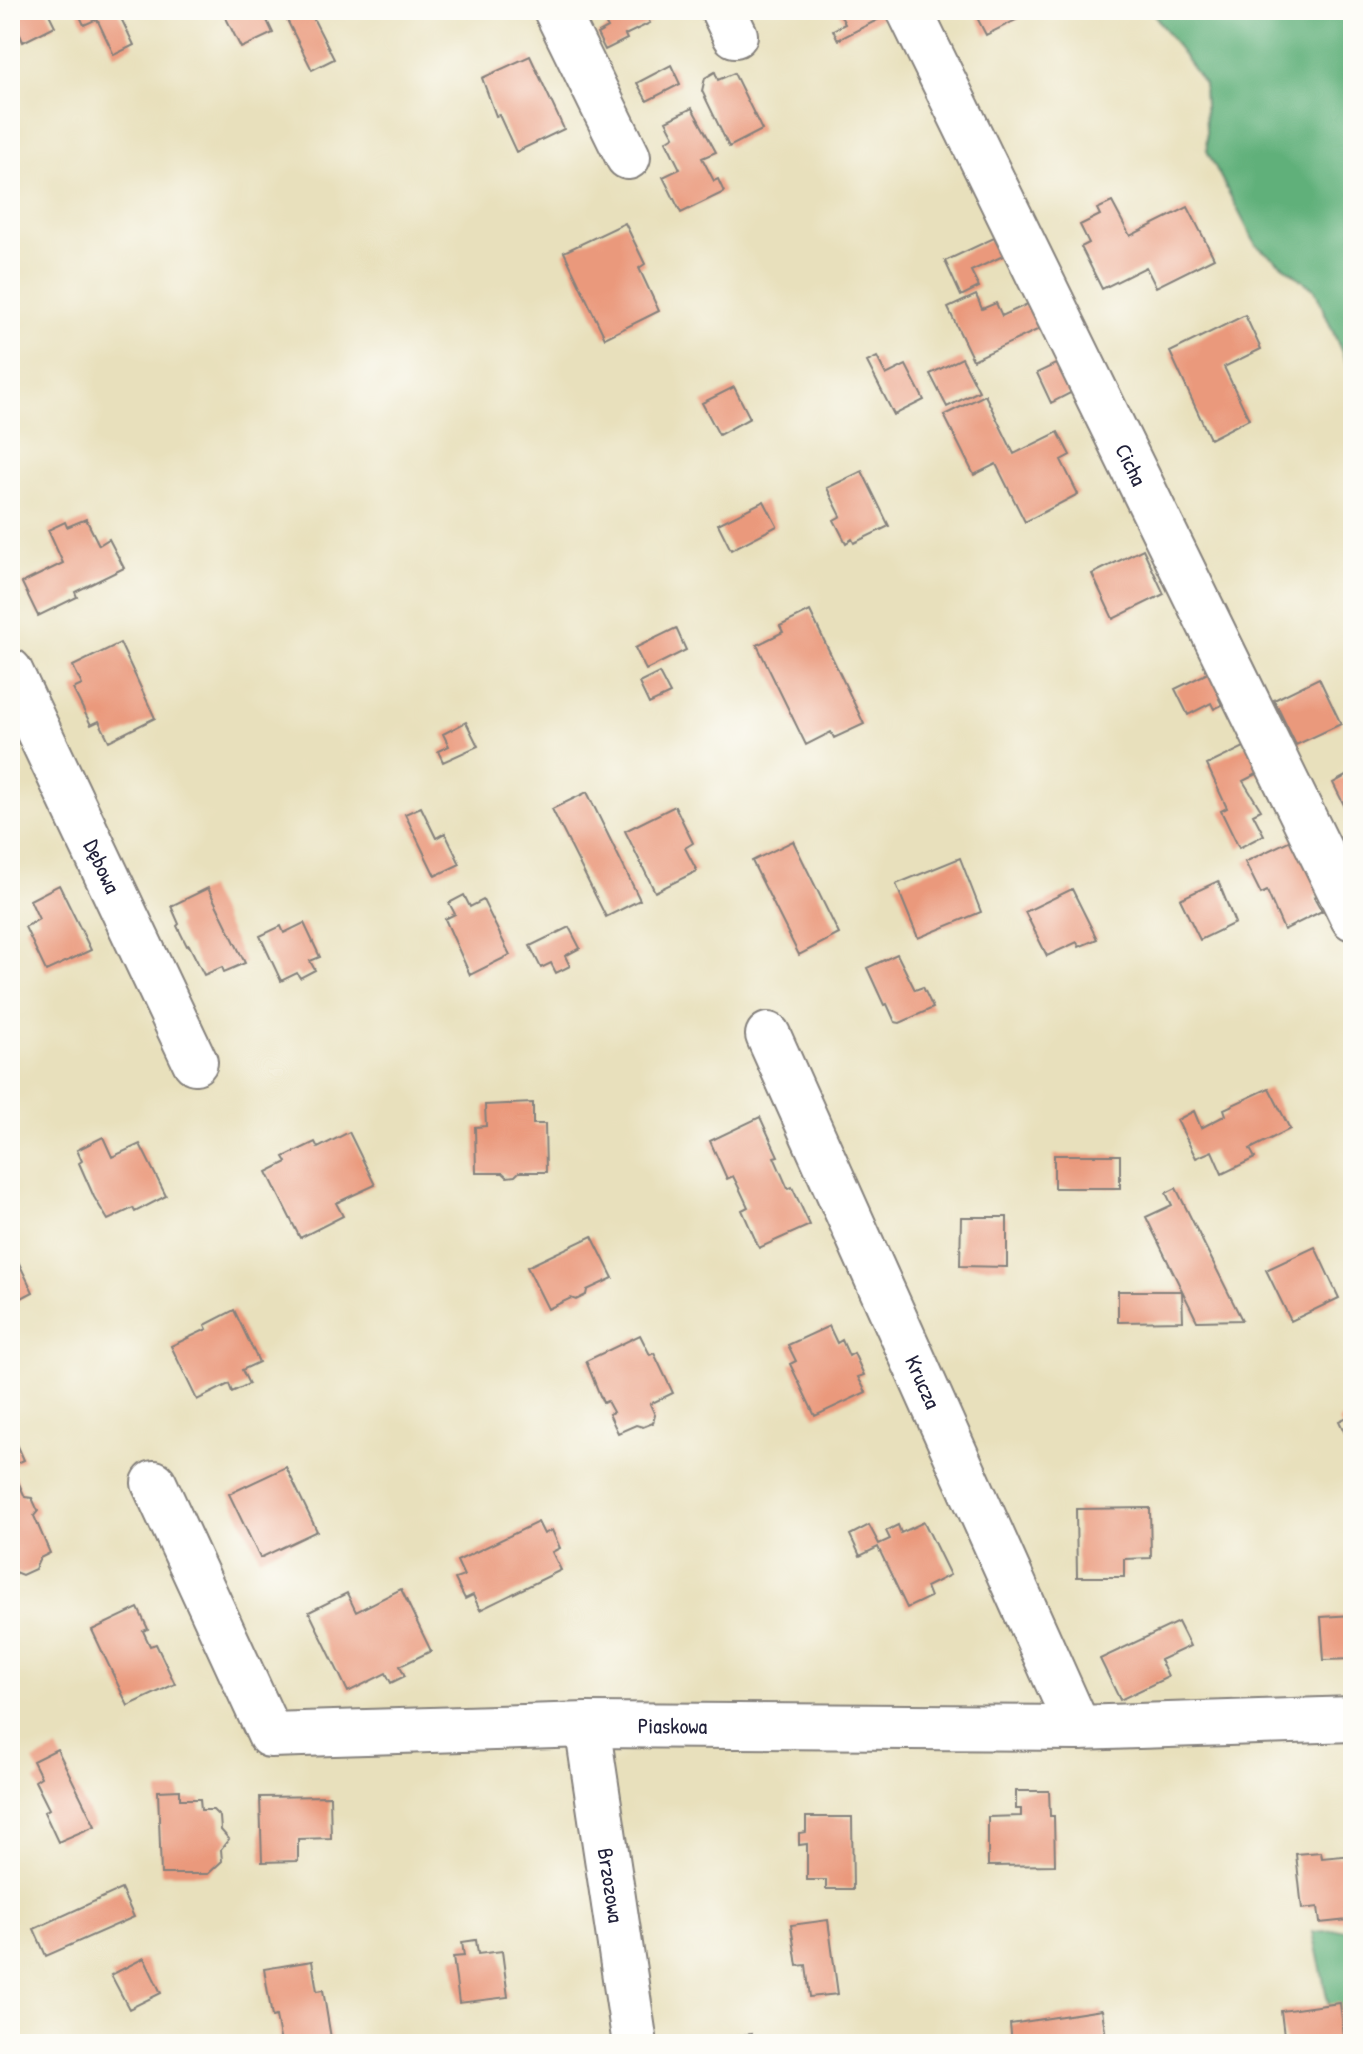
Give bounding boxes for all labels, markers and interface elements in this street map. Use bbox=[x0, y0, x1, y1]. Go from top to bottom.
street label: Cicha bbox=[1108, 438, 1154, 491]
street label: Dębowa bbox=[77, 835, 128, 898]
street label: Krucza bbox=[898, 1350, 948, 1414]
street label: Piaskowa bbox=[638, 1710, 708, 1741]
street label: Brzozowa bbox=[591, 1846, 632, 1925]

